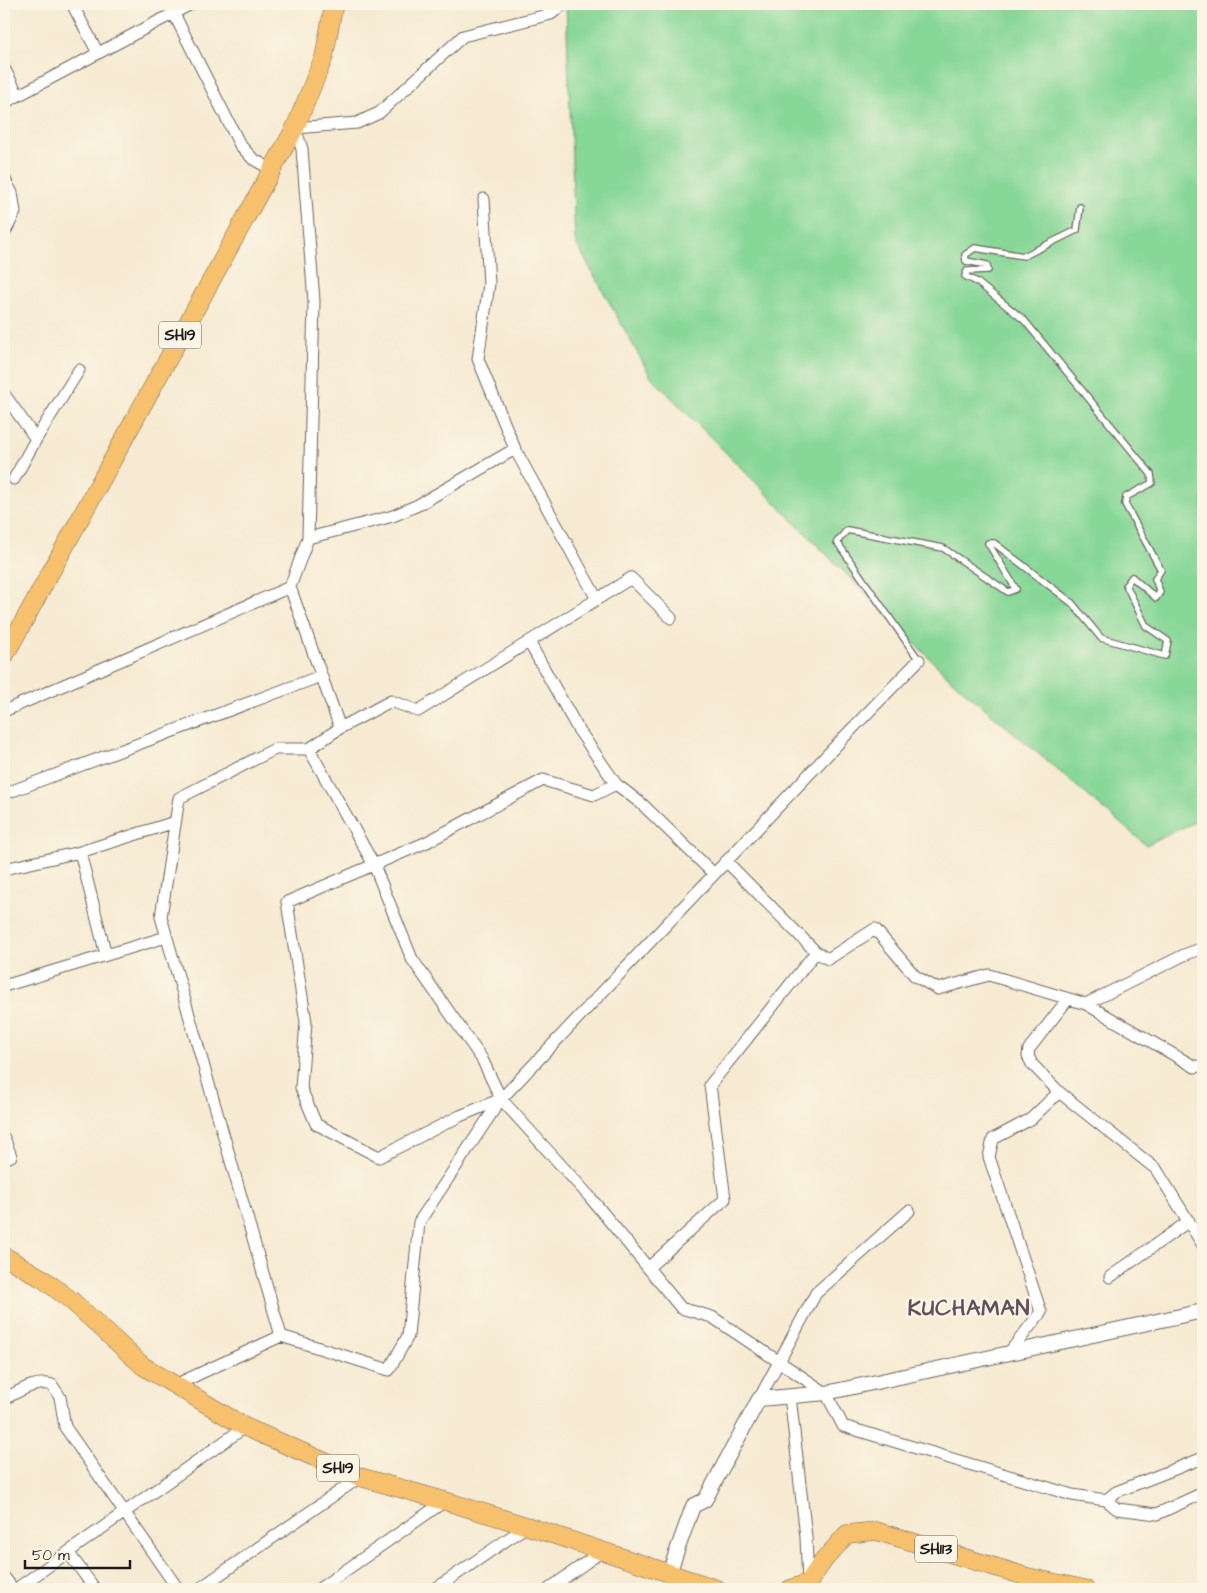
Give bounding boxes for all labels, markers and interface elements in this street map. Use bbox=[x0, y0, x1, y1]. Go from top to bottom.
road number: SH19 bbox=[159, 322, 201, 348]
district label: KUCHAMAN bbox=[908, 1293, 1030, 1324]
road number: SH19 bbox=[317, 1455, 359, 1482]
road number: SH113 bbox=[915, 1536, 957, 1562]
scale bar bbox=[25, 1538, 130, 1570]
text: 50 m bbox=[32, 1545, 70, 1566]

